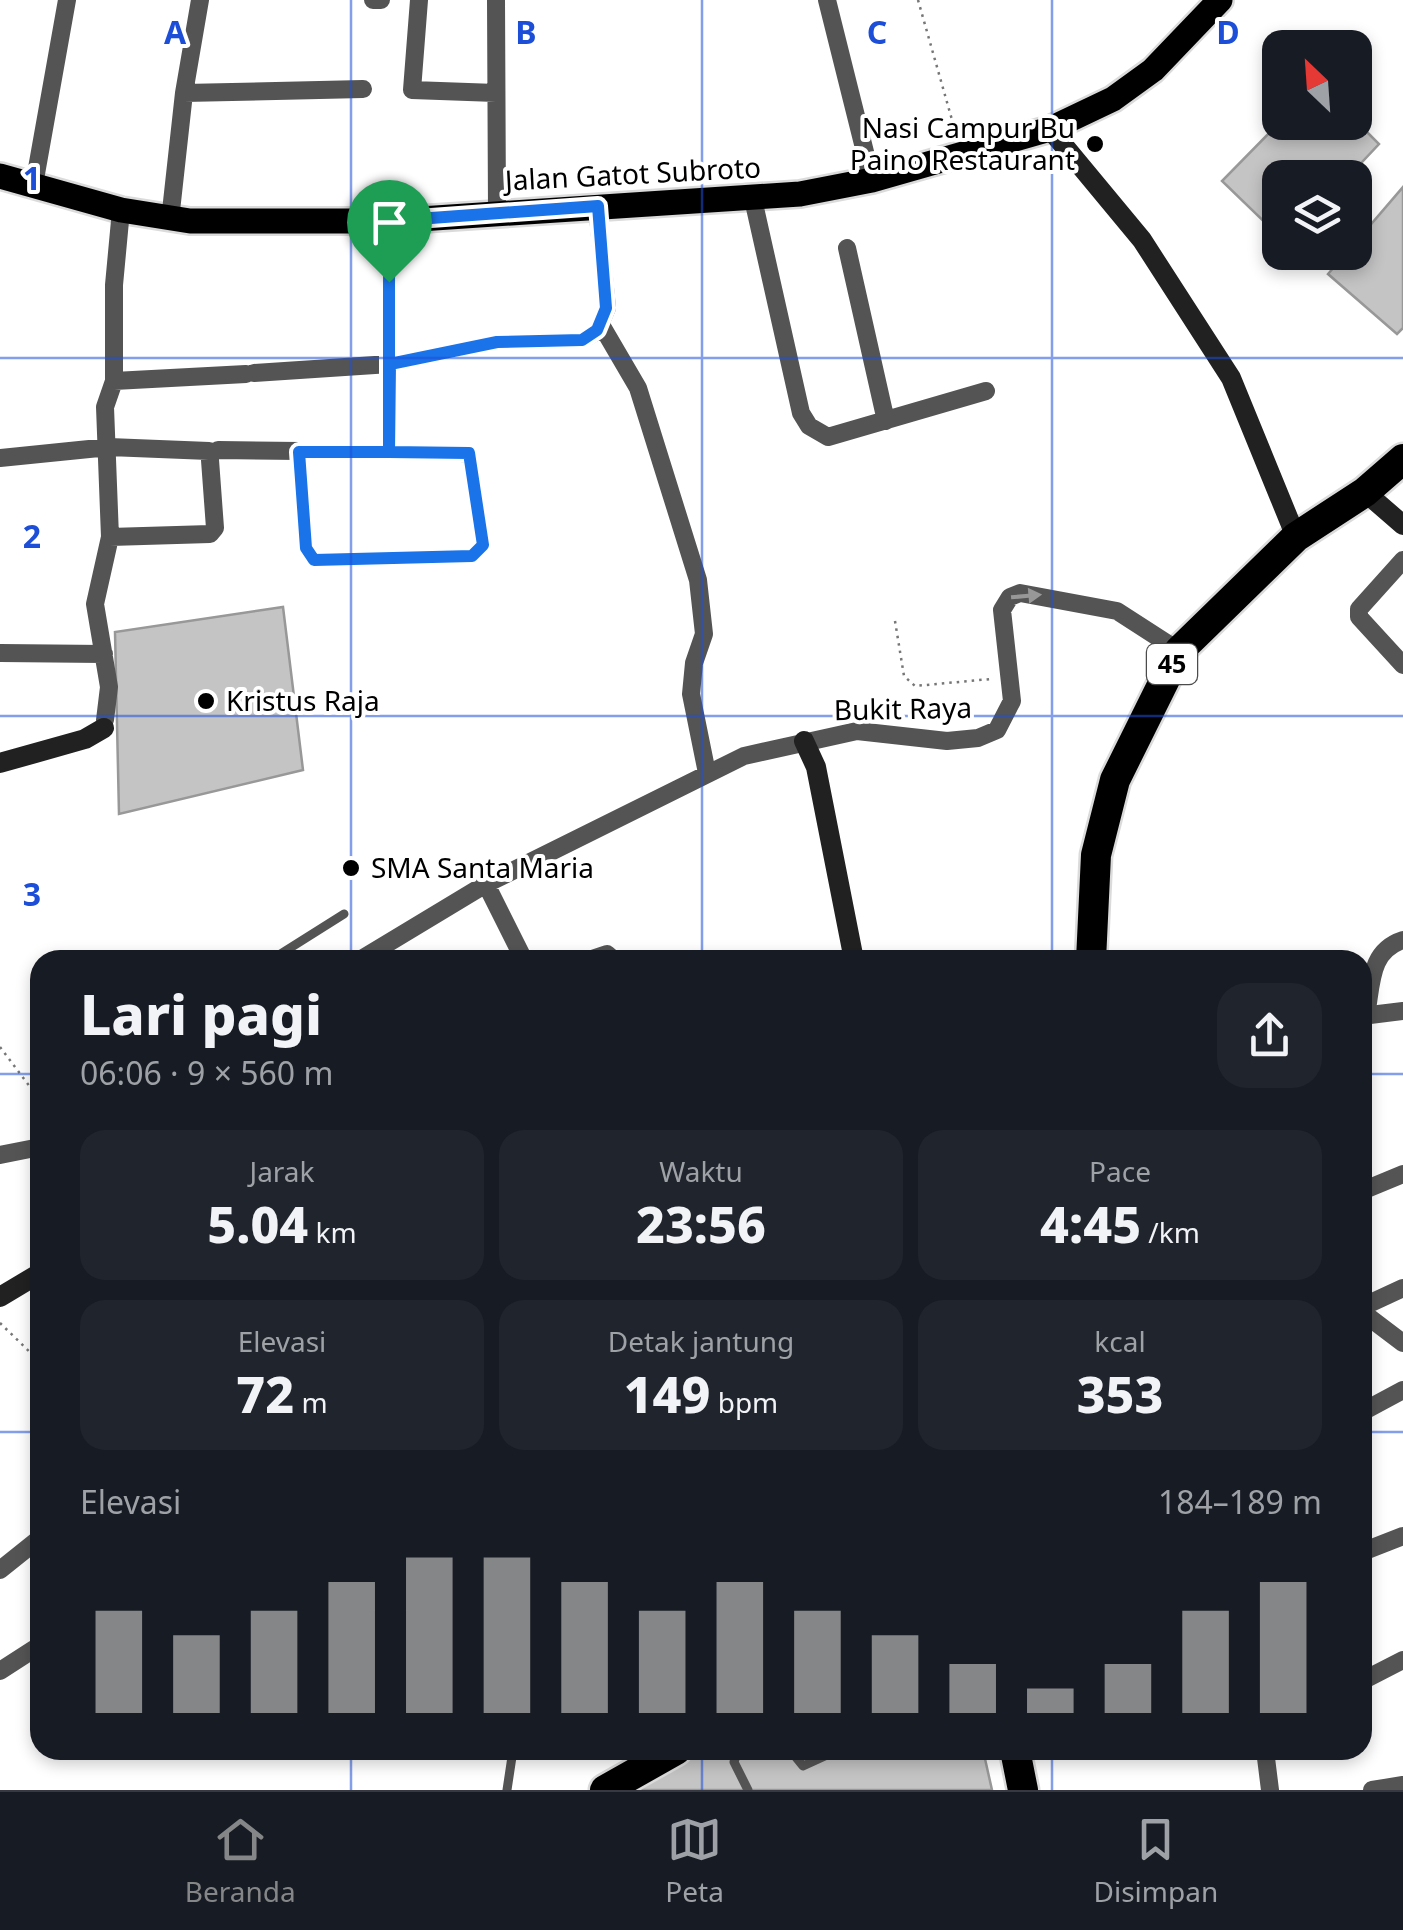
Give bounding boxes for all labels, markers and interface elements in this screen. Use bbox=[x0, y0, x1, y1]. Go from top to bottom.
text: A bbox=[164, 10, 187, 53]
text: B bbox=[515, 10, 537, 53]
text: C bbox=[867, 10, 887, 53]
text: D bbox=[1216, 10, 1240, 53]
north arrow bbox=[1262, 30, 1372, 140]
map controls bbox=[1262, 30, 1372, 270]
place label: Nasi Campur Bu Paino Restaurant bbox=[850, 108, 1075, 178]
marker: Nasi Campur Bu Paino Restaurant bbox=[1084, 133, 1106, 155]
street label: Jalan Gatot Subroto bbox=[501, 147, 762, 199]
text: 1 bbox=[23, 156, 41, 199]
button: layers bbox=[1262, 160, 1372, 270]
pin bbox=[347, 180, 432, 283]
icon: arrive bbox=[362, 195, 417, 250]
text: 2 bbox=[23, 514, 41, 557]
one-way arrow bbox=[1011, 588, 1042, 604]
road number: 45 bbox=[1147, 644, 1197, 684]
place label: Kristus Raja bbox=[226, 681, 380, 719]
street label: Bukit Raya bbox=[834, 688, 972, 728]
marker: Kristus Raja bbox=[195, 690, 217, 712]
place label: SMA Santa Maria bbox=[371, 848, 594, 886]
marker: SMA Santa Maria bbox=[340, 857, 362, 879]
text: 3 bbox=[23, 872, 41, 915]
text: Lari pagi bbox=[80, 976, 322, 1051]
button: share bbox=[1217, 983, 1322, 1088]
text: 06:06 · 9 × 560 m bbox=[80, 1051, 333, 1094]
text: Jarak bbox=[249, 1152, 315, 1190]
text: Waktu bbox=[659, 1152, 743, 1190]
text: Pace bbox=[1089, 1152, 1151, 1190]
text: 5.04 bbox=[207, 1190, 308, 1258]
text: 23:56 bbox=[636, 1190, 766, 1258]
text: 4:45 bbox=[1040, 1190, 1141, 1258]
text: km bbox=[308, 1213, 357, 1251]
text: /km bbox=[1141, 1213, 1200, 1251]
text: Elevasi bbox=[238, 1322, 326, 1360]
text: Detak jantung bbox=[608, 1322, 794, 1360]
text: kcal bbox=[1094, 1322, 1146, 1360]
text: 72 bbox=[236, 1360, 294, 1428]
text: 149 bbox=[624, 1360, 710, 1428]
text: 353 bbox=[1077, 1360, 1163, 1428]
text: m bbox=[294, 1383, 328, 1421]
text: bpm bbox=[710, 1383, 778, 1421]
text: Elevasi bbox=[80, 1480, 181, 1523]
text: 184–189 m bbox=[1158, 1480, 1322, 1523]
tab: Beranda bbox=[185, 1812, 296, 1910]
tab: Peta bbox=[665, 1812, 724, 1910]
tab: Disimpan bbox=[1093, 1812, 1218, 1910]

